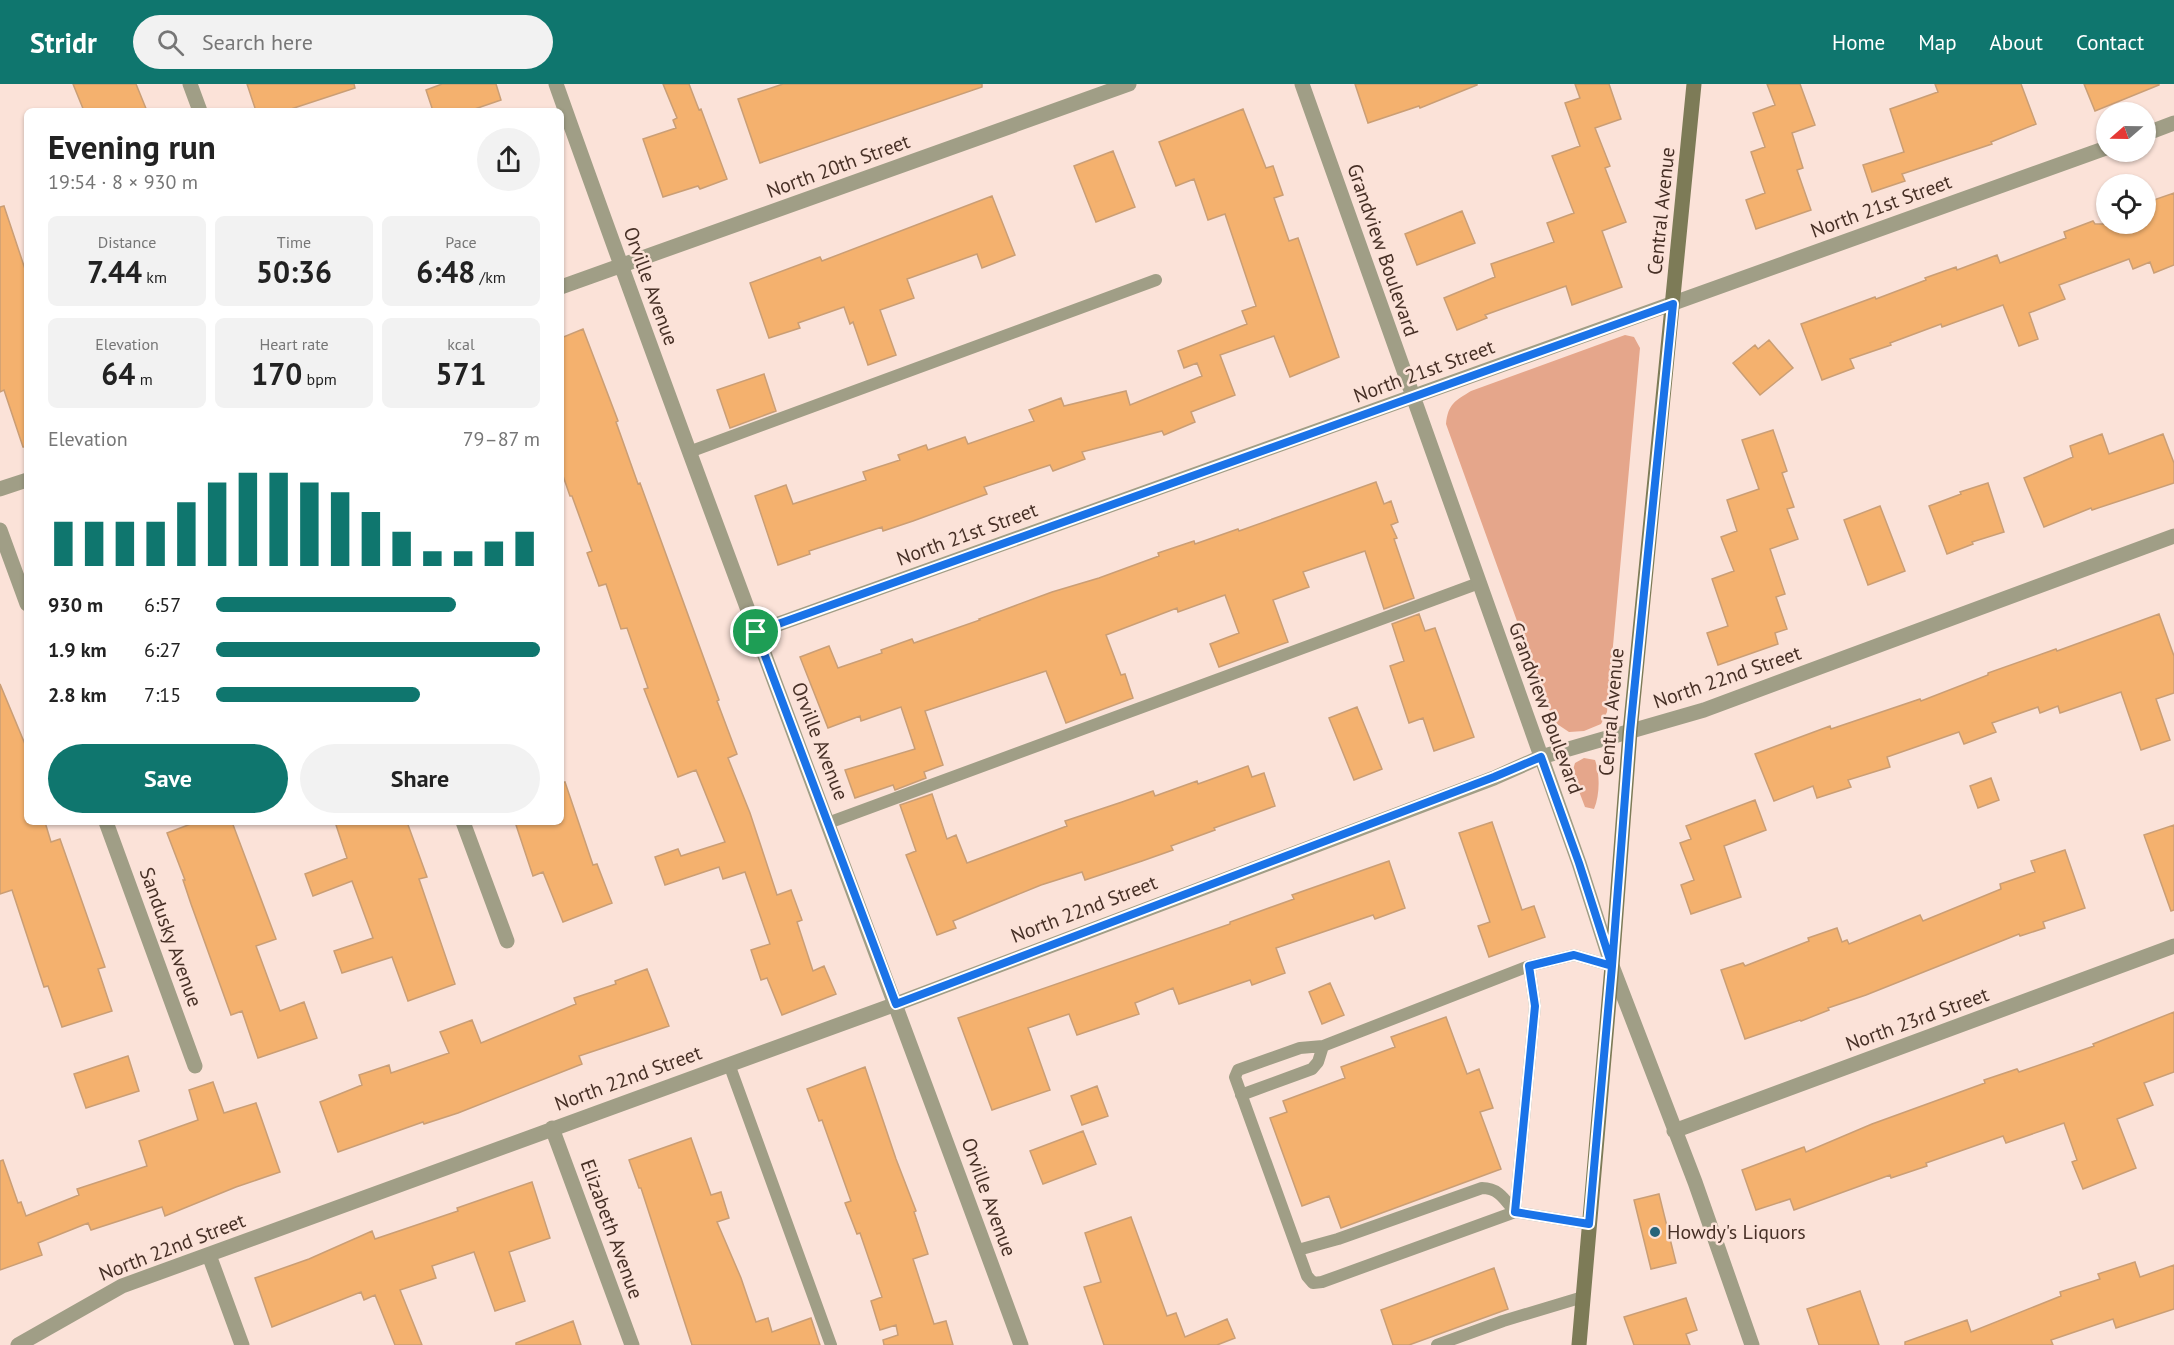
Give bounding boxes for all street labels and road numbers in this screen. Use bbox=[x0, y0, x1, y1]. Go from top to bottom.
street label: North 20th Street bbox=[763, 128, 913, 204]
street label: Central Avenue bbox=[1641, 146, 1681, 276]
street label: Grandview Boulevard bbox=[1341, 160, 1425, 340]
street label: North 21st Street bbox=[1807, 168, 1955, 244]
street label: Orville Avenue bbox=[617, 223, 685, 349]
street label: North 21st Street bbox=[1350, 333, 1498, 409]
street label: North 21st Street bbox=[893, 496, 1041, 572]
street label: Grandview Boulevard bbox=[1503, 618, 1589, 798]
street label: North 22nd Street bbox=[1650, 639, 1805, 714]
street label: Central Avenue bbox=[1592, 647, 1630, 777]
street label: Orville Avenue bbox=[786, 678, 854, 804]
street label: Sandusky Avenue bbox=[134, 864, 208, 1010]
street label: North 22nd Street bbox=[1007, 869, 1161, 949]
street label: North 23rd Street bbox=[1842, 981, 1992, 1057]
street label: North 22nd Street bbox=[551, 1039, 705, 1117]
street label: Orville Avenue bbox=[955, 1134, 1023, 1260]
street label: Elizabeth Avenue bbox=[575, 1156, 649, 1302]
street label: North 22nd Street bbox=[95, 1207, 249, 1287]

